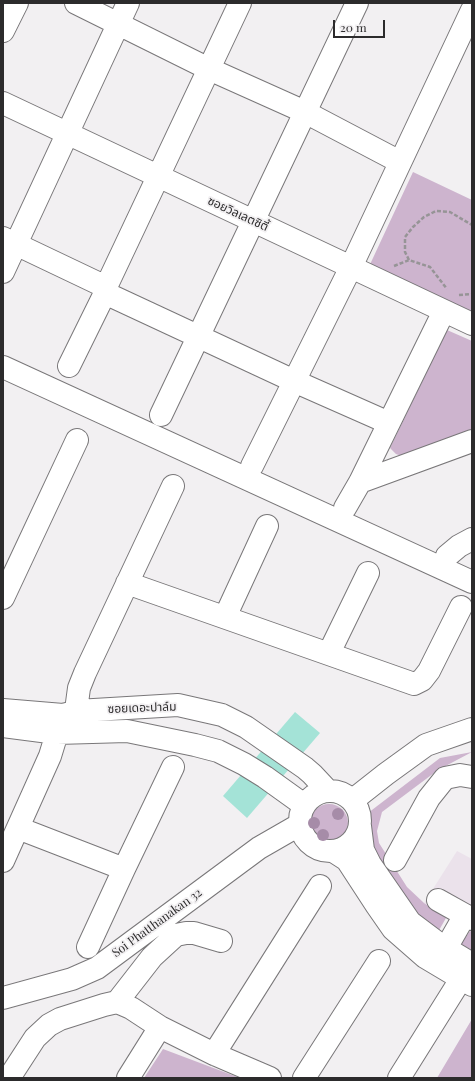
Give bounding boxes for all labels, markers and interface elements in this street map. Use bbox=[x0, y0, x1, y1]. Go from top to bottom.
scale bar bbox=[335, 12, 387, 38]
text: 20 m bbox=[340, 19, 367, 35]
street label: ซอยวิลเลตซิตี้ bbox=[205, 194, 271, 234]
street label: ซอยเดอะปาล์ม bbox=[107, 700, 177, 716]
street label: Soi Phatthanakan 32 bbox=[109, 886, 205, 960]

